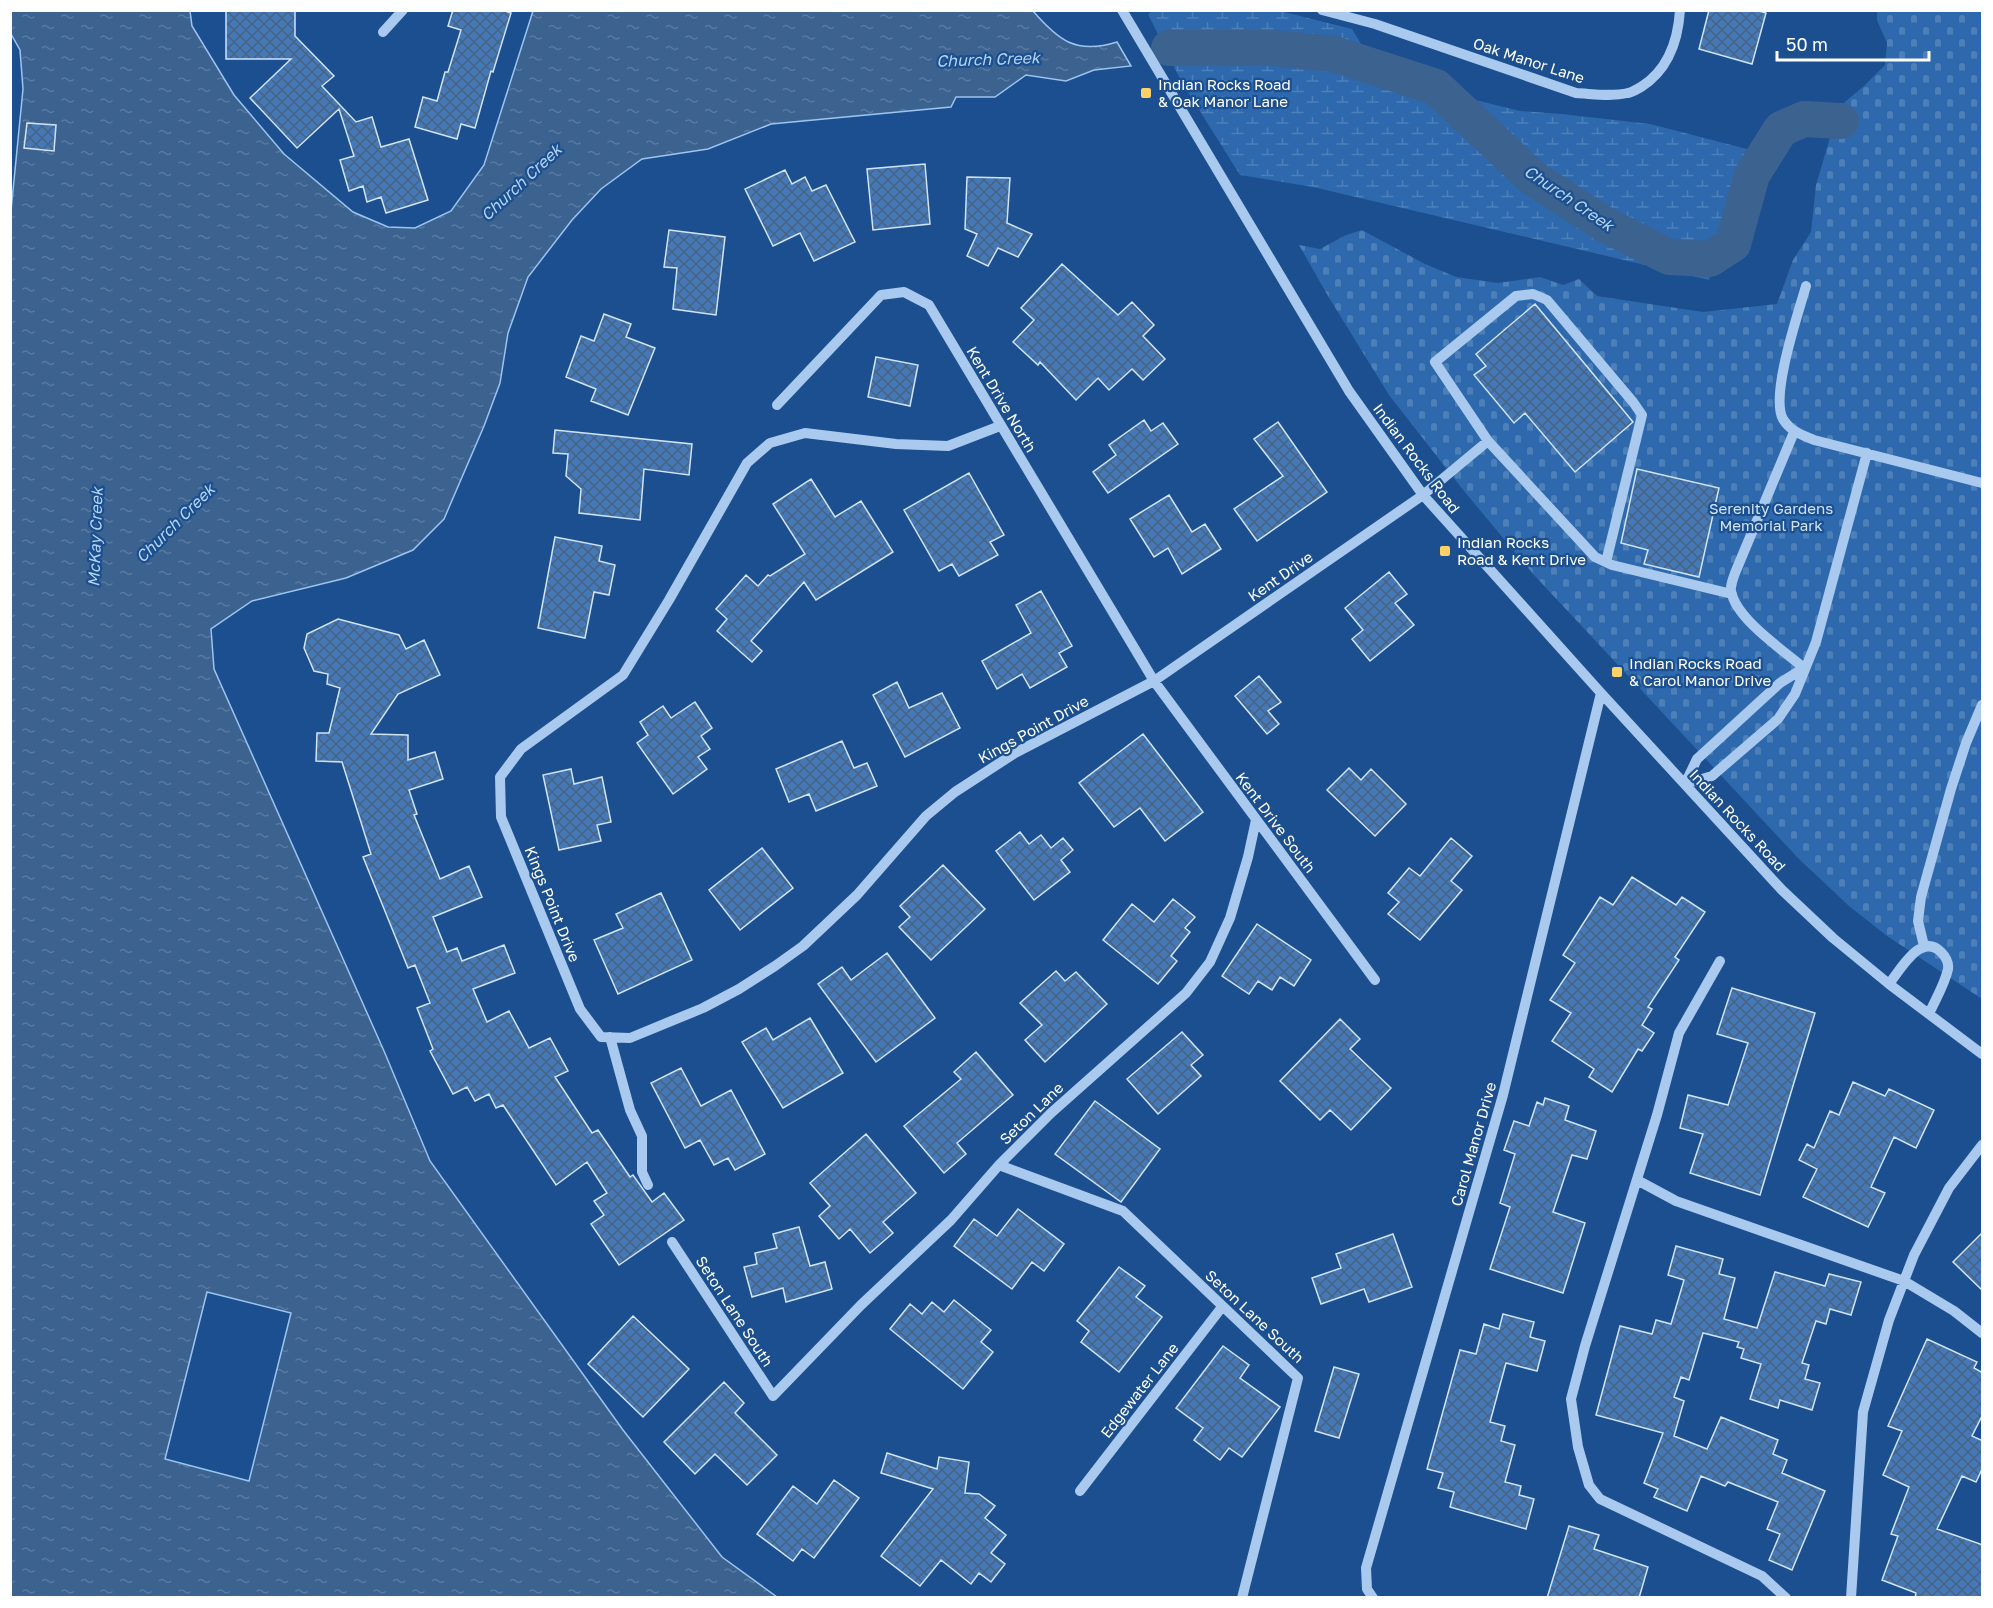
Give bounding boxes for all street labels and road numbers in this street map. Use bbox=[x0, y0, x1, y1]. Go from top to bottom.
street label: Oak Manor Lane bbox=[1471, 34, 1587, 87]
street label: Kent Drive North bbox=[963, 343, 1041, 455]
street label: Indian Rocks Road bbox=[1370, 400, 1464, 516]
street label: Kent Drive bbox=[1244, 547, 1316, 605]
street label: Kings Point Drive bbox=[975, 691, 1092, 767]
street label: Indian Rocks Road bbox=[1686, 765, 1790, 875]
street label: Kent Drive South bbox=[1232, 768, 1320, 876]
street label: Kings Point Drive bbox=[522, 844, 585, 965]
street label: Seton Lane bbox=[995, 1078, 1067, 1148]
street label: Carol Manor Drive bbox=[1447, 1080, 1499, 1208]
street label: Seton Lane South bbox=[693, 1252, 777, 1370]
street label: Seton Lane South bbox=[1202, 1266, 1308, 1366]
street label: Edgewater Lane bbox=[1096, 1339, 1182, 1441]

